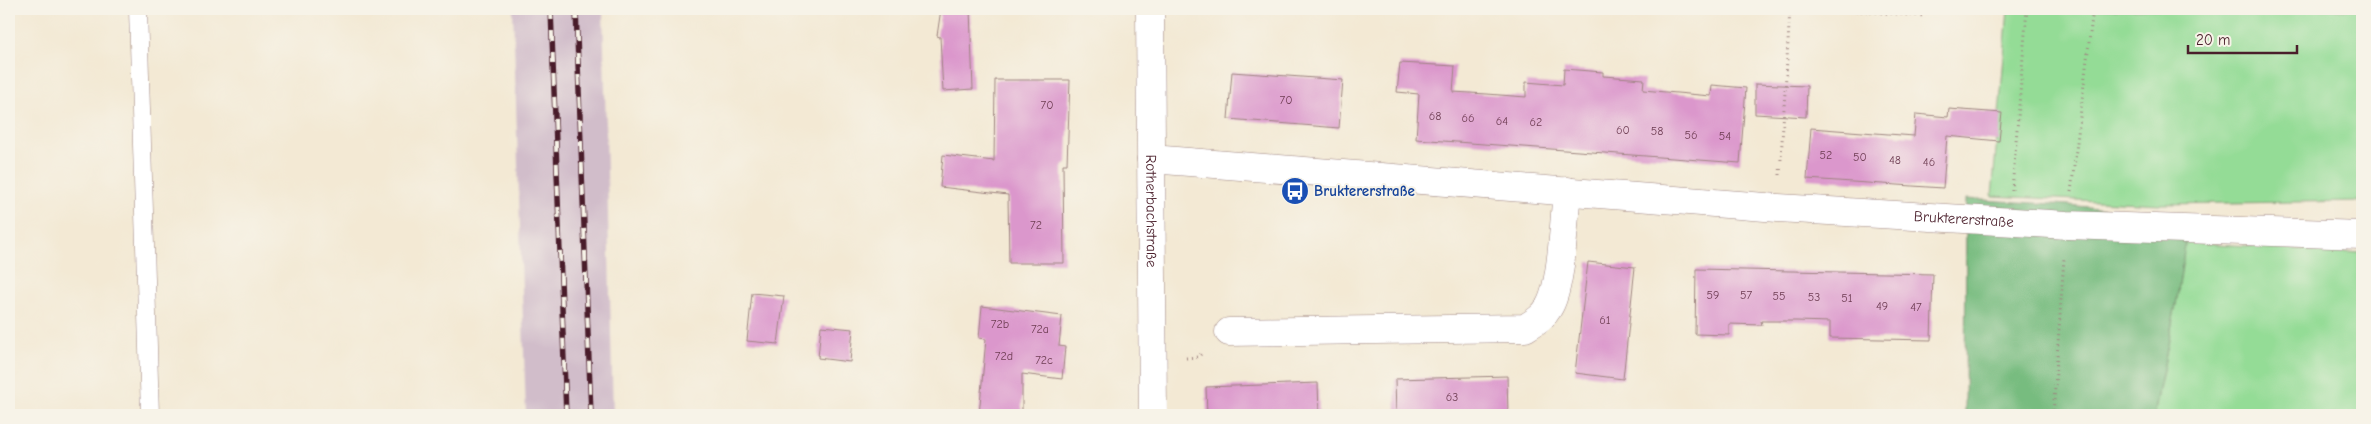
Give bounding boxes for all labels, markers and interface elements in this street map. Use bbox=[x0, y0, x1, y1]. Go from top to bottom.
scale bar bbox=[2188, 22, 2297, 54]
text: 20 m bbox=[2196, 31, 2230, 49]
house number: 70 bbox=[1280, 93, 1292, 107]
house number: 70 bbox=[1041, 98, 1053, 112]
house number: 68 bbox=[1429, 109, 1441, 123]
house number: 66 bbox=[1461, 111, 1475, 125]
house number: 64 bbox=[1496, 114, 1508, 128]
house number: 62 bbox=[1530, 115, 1542, 129]
house number: 60 bbox=[1616, 123, 1630, 137]
house number: 58 bbox=[1651, 124, 1663, 138]
house number: 56 bbox=[1684, 128, 1698, 142]
house number: 54 bbox=[1719, 129, 1731, 143]
house number: 52 bbox=[1820, 148, 1832, 162]
house number: 50 bbox=[1853, 150, 1867, 164]
house number: 48 bbox=[1889, 153, 1901, 167]
street label: Rotherbachstraße bbox=[1142, 155, 1161, 268]
house number: 46 bbox=[1923, 155, 1935, 169]
bus stop icon: Bruktererstraße bbox=[1280, 176, 1310, 206]
place label: Bruktererstraße bbox=[1314, 182, 1415, 200]
street label: Bruktererstraße bbox=[1913, 207, 2015, 231]
house number: 72 bbox=[1030, 218, 1042, 232]
house number: 59 bbox=[1707, 288, 1719, 302]
house number: 57 bbox=[1740, 288, 1752, 302]
house number: 55 bbox=[1772, 289, 1786, 303]
house number: 53 bbox=[1808, 290, 1820, 304]
house number: 51 bbox=[1841, 291, 1853, 305]
house number: 49 bbox=[1876, 299, 1888, 313]
house number: 47 bbox=[1910, 300, 1922, 314]
house number: 61 bbox=[1599, 313, 1611, 327]
house number: 72b bbox=[991, 317, 1009, 331]
house number: 72a bbox=[1031, 322, 1049, 336]
house number: 72d bbox=[995, 349, 1013, 363]
house number: 72c bbox=[1035, 353, 1053, 367]
house number: 63 bbox=[1446, 390, 1458, 404]

